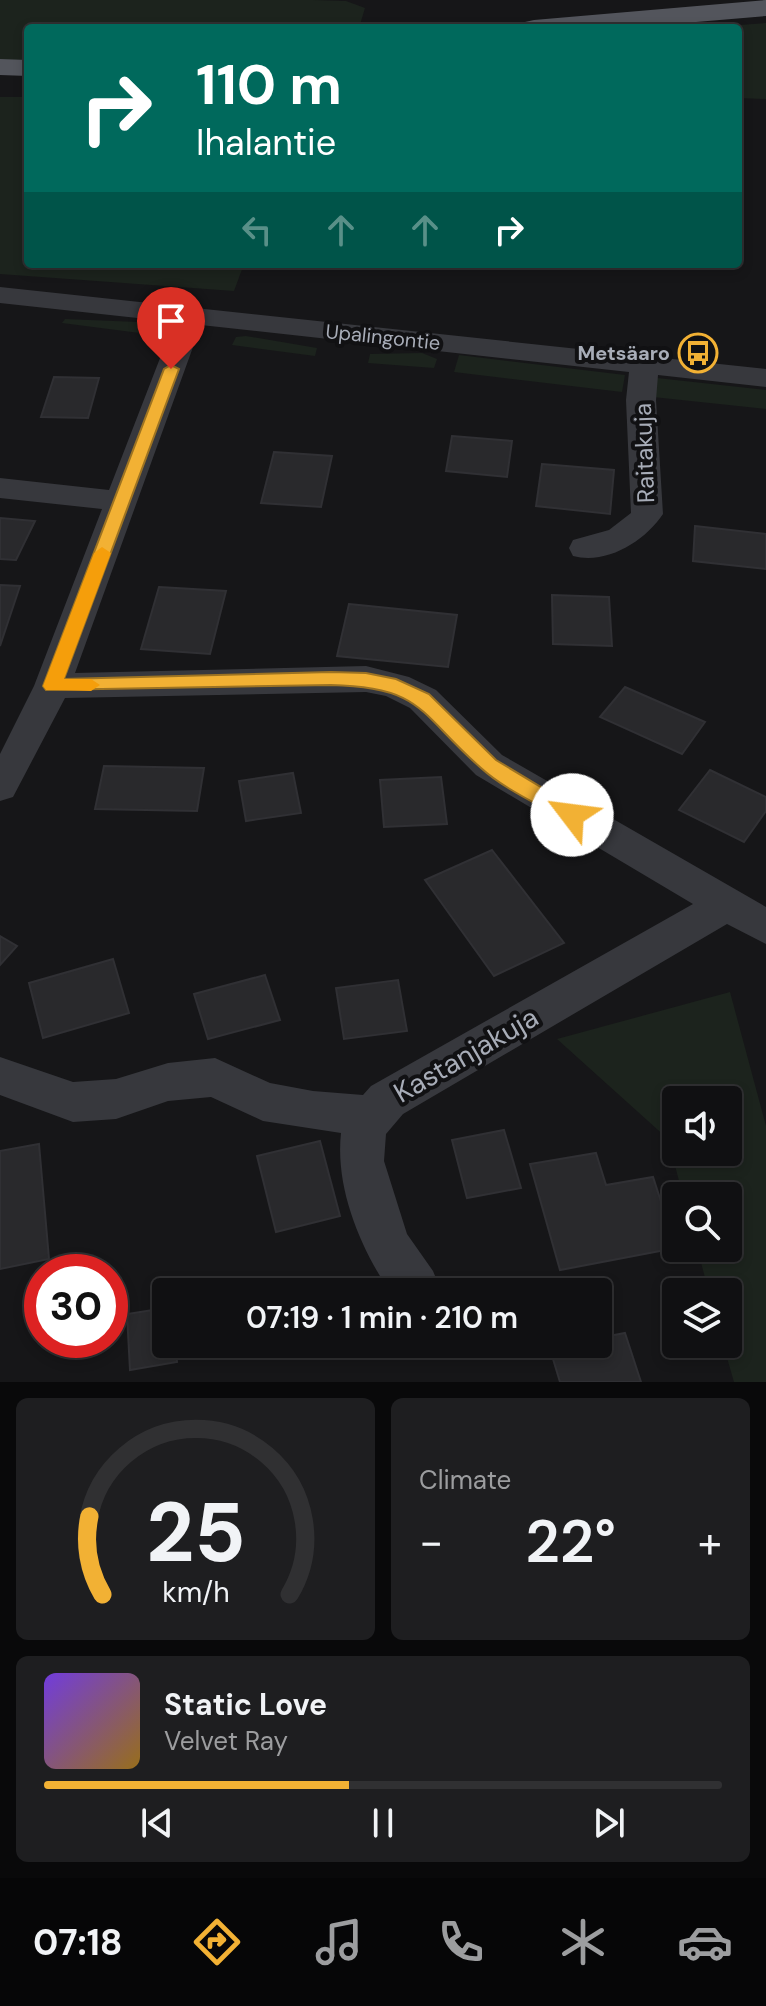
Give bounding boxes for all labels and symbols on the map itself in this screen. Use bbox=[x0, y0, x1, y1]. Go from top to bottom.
pin bbox=[137, 287, 205, 369]
street label: Upalingontie bbox=[324, 318, 442, 356]
bus stop icon: Metsäaro bbox=[677, 332, 719, 374]
place label: Metsäaro bbox=[577, 340, 670, 366]
street label: Raitakuja bbox=[627, 403, 661, 503]
position arrow bbox=[530, 773, 614, 857]
street label: Kastanjakuja bbox=[387, 999, 545, 1111]
speed limit sign: 30 bbox=[24, 1254, 128, 1358]

